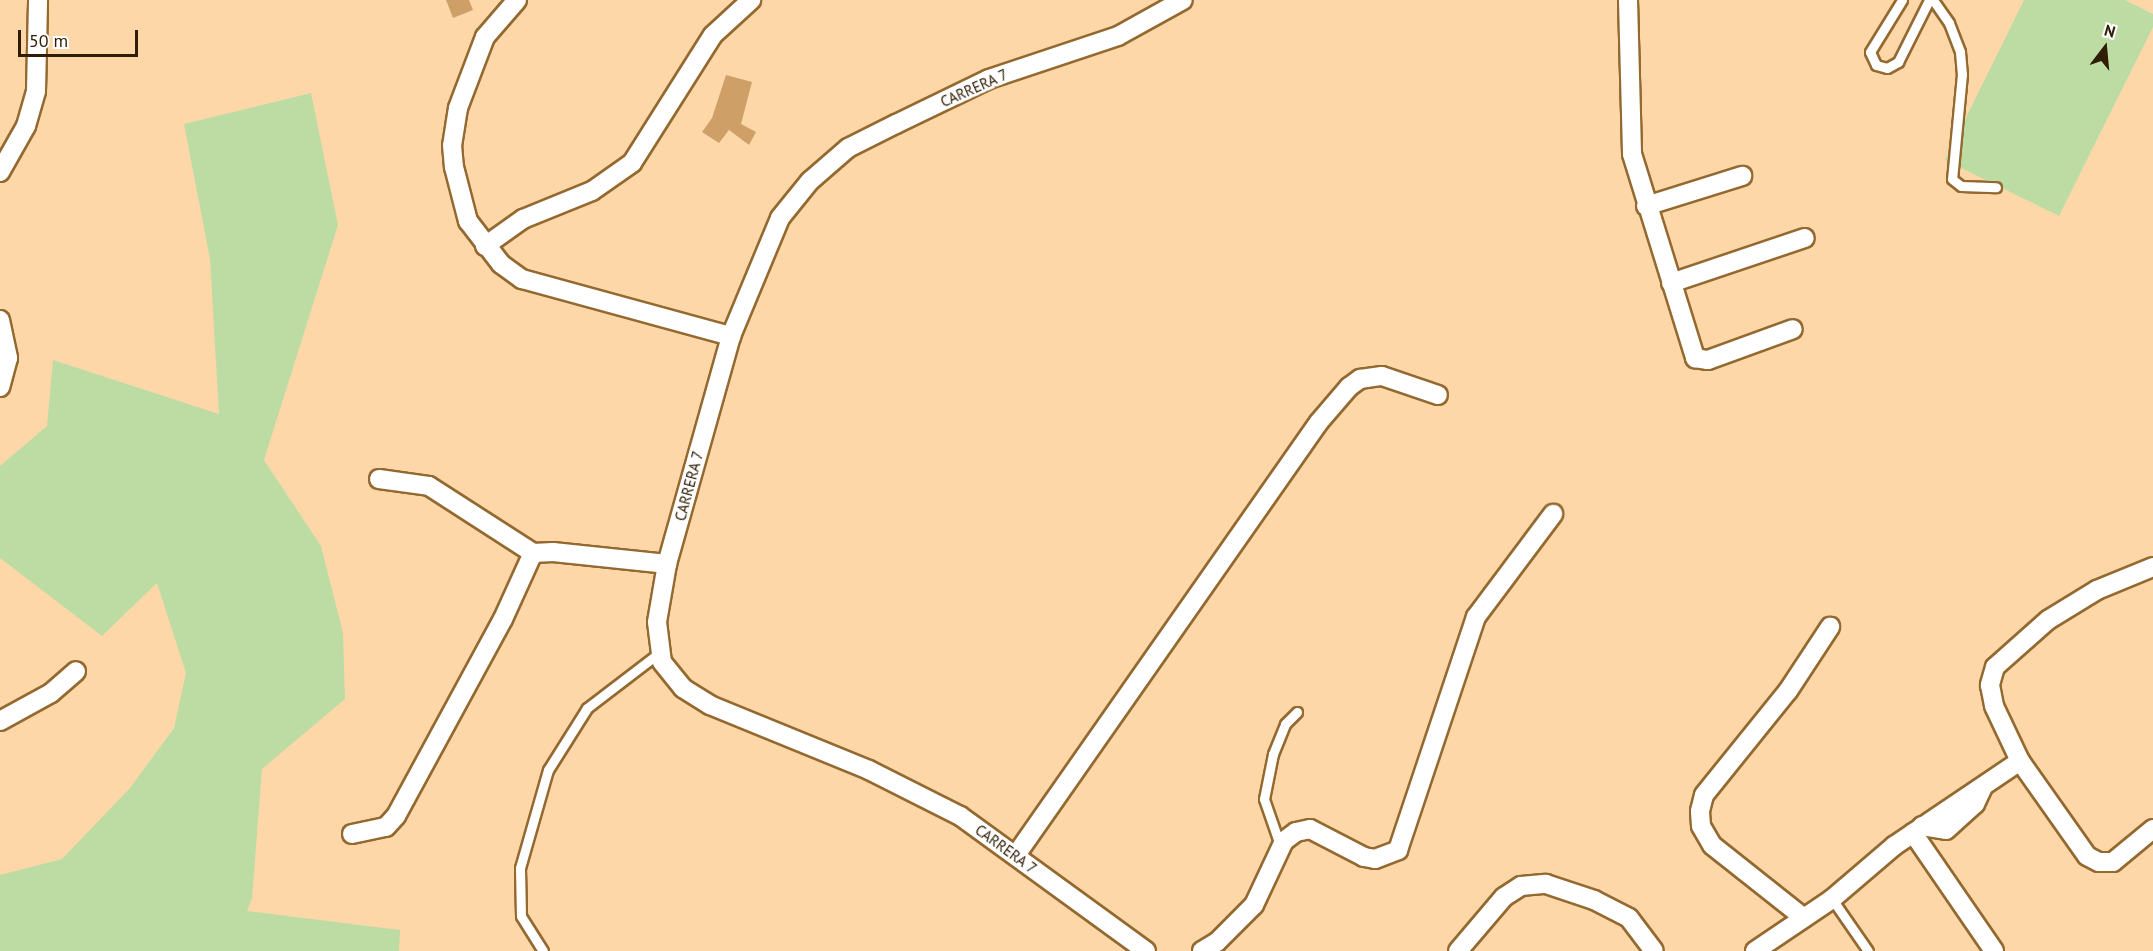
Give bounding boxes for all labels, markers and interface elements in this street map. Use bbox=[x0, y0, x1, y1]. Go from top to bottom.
scale bar bbox=[21, 18, 141, 56]
north arrow bbox=[2075, 18, 2135, 78]
text: N bbox=[2102, 20, 2118, 42]
text: 50 m bbox=[29, 29, 68, 52]
street label: CARRERA 7 bbox=[937, 65, 1011, 111]
street label: CARRERA 7 bbox=[671, 449, 707, 523]
street label: CARRERA 7 bbox=[971, 820, 1041, 878]

